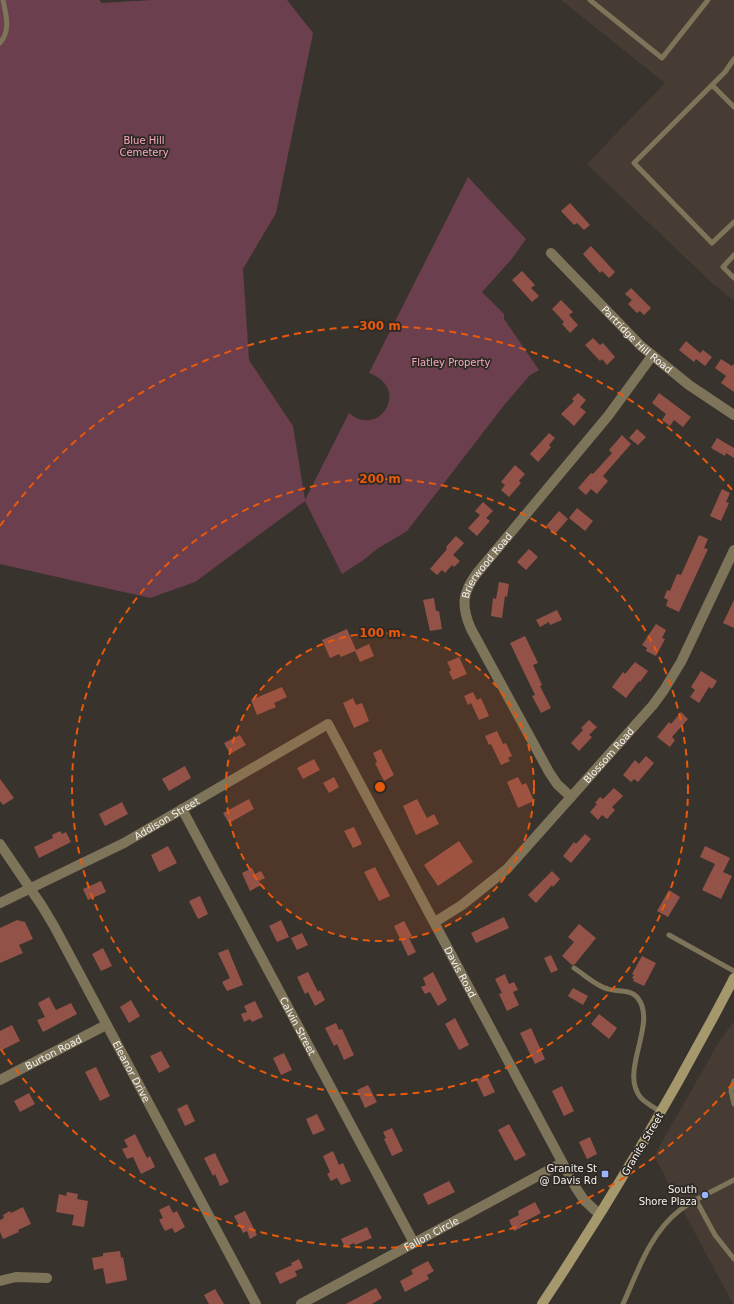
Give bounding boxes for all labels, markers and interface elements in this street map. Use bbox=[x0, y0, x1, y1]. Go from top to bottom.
park label: Blue Hill Cemetery bbox=[119, 135, 169, 158]
street label: Partridge Hill Road bbox=[599, 304, 674, 375]
text: 300 m bbox=[359, 319, 401, 333]
park label: Flatley Property bbox=[412, 357, 491, 368]
text: 200 m bbox=[359, 472, 401, 486]
street label: Brierwood Road bbox=[460, 531, 514, 599]
text: 100 m bbox=[359, 626, 401, 640]
street label: Blossom Road bbox=[581, 726, 636, 785]
centre of rings bbox=[373, 780, 387, 794]
street label: Addison Street bbox=[132, 795, 201, 842]
street label: Davis Road bbox=[442, 945, 478, 999]
street label: Calvin Street bbox=[277, 995, 318, 1057]
street label: Burton Road bbox=[23, 1034, 84, 1072]
street label: Eleanor Drive bbox=[110, 1039, 152, 1104]
street label: Granite Street bbox=[619, 1111, 665, 1177]
place label: Granite St @ Davis Rd bbox=[540, 1163, 597, 1186]
marker: Granite St @ Davis Rd bbox=[600, 1169, 610, 1179]
place label: South Shore Plaza bbox=[639, 1184, 697, 1207]
marker: South Shore Plaza bbox=[700, 1190, 710, 1200]
street label: Fallon Circle bbox=[402, 1215, 461, 1253]

